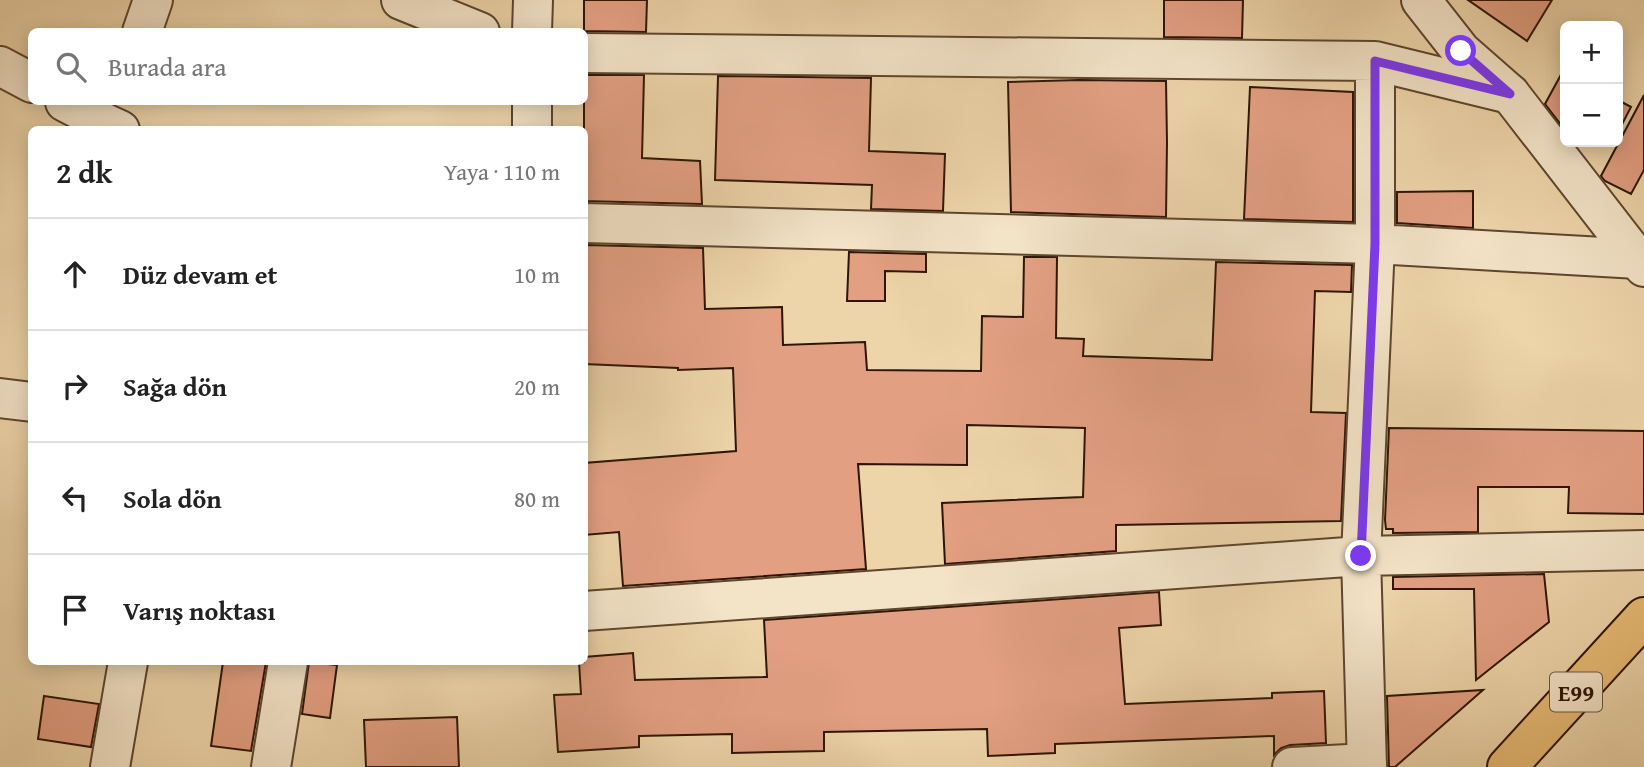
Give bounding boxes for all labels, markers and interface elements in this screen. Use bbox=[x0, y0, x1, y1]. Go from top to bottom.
map controls bbox=[1560, 21, 1623, 147]
button: + bbox=[1560, 21, 1623, 84]
search box bbox=[28, 28, 588, 105]
route start bbox=[1445, 35, 1476, 66]
text: Burada ara bbox=[108, 47, 227, 86]
icon: search bbox=[52, 48, 90, 86]
button: − bbox=[1560, 84, 1623, 147]
text: 2 dk bbox=[56, 150, 112, 194]
text: Yaya · 110 m bbox=[444, 155, 560, 188]
icon: ahead bbox=[56, 255, 94, 293]
text: Düz devam et bbox=[123, 255, 277, 294]
text: 10 m bbox=[514, 258, 560, 291]
icon: right bbox=[56, 367, 94, 405]
text: Sağa dön bbox=[123, 367, 227, 406]
text: 20 m bbox=[514, 370, 560, 403]
icon: left bbox=[56, 479, 94, 517]
text: Sola dön bbox=[123, 479, 222, 518]
text: 80 m bbox=[514, 482, 560, 515]
route end bbox=[1345, 540, 1376, 571]
icon: arrive bbox=[56, 591, 94, 629]
text: Varış noktası bbox=[123, 591, 275, 630]
road number: E99 bbox=[1550, 672, 1602, 712]

